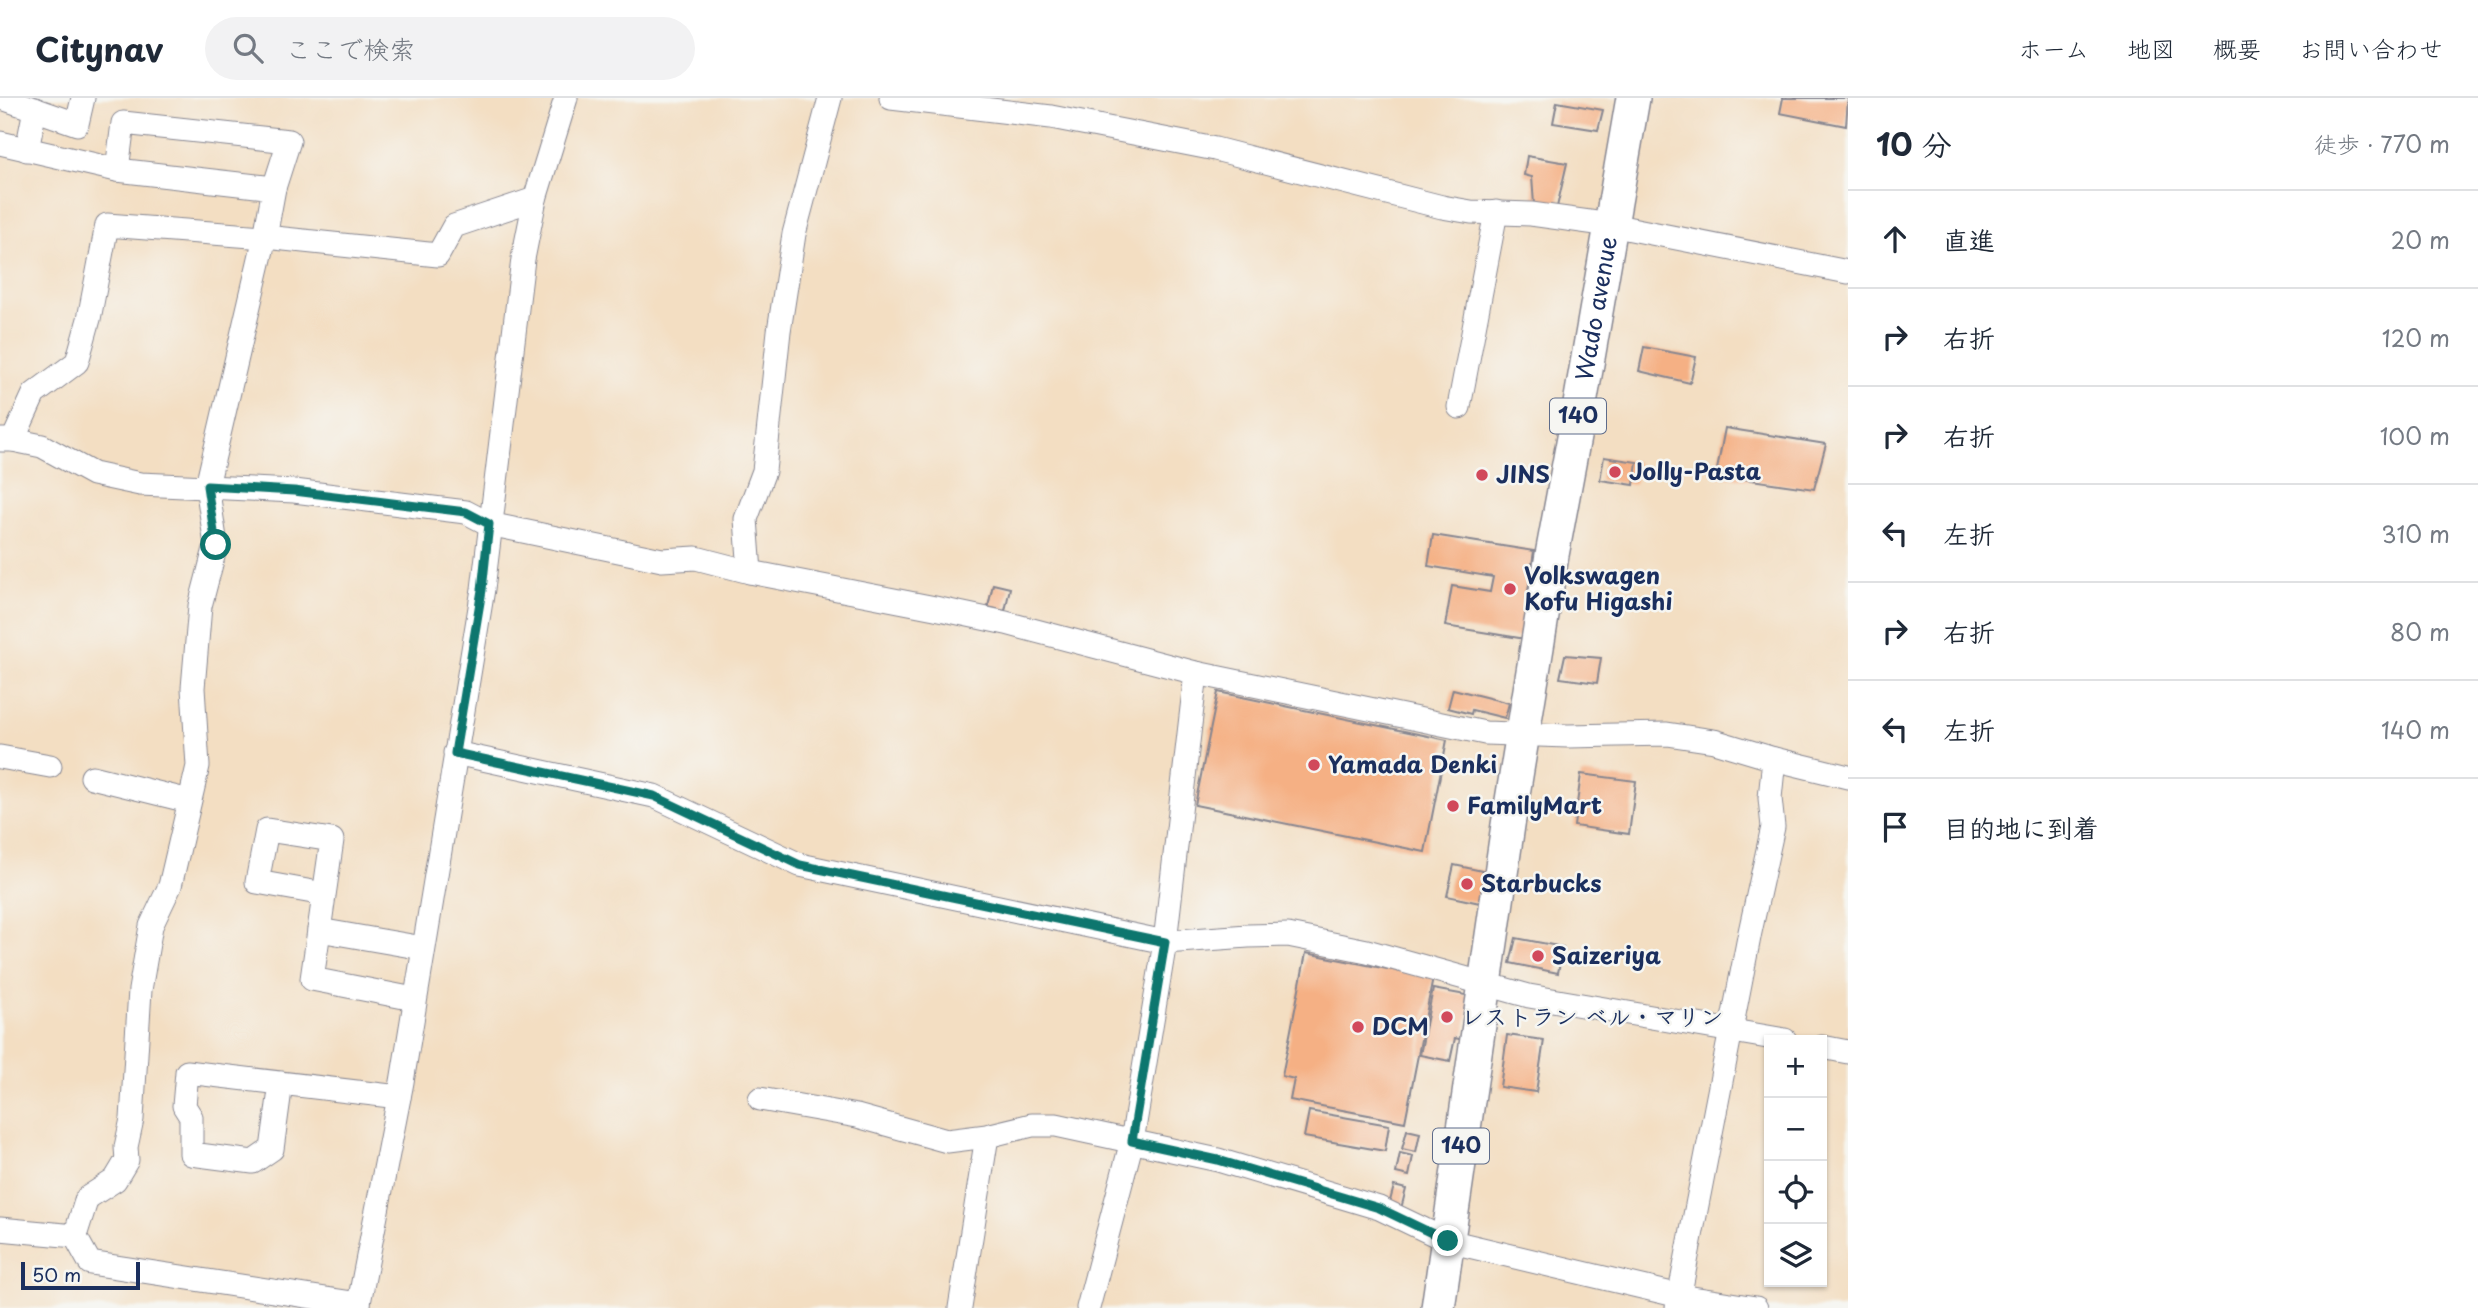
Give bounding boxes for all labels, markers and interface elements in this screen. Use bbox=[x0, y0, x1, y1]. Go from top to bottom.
search box bbox=[205, 17, 695, 80]
text: Citynav bbox=[35, 23, 163, 73]
icon: search bbox=[229, 29, 267, 67]
text: ここで検索 bbox=[285, 29, 415, 68]
text: ホーム bbox=[2018, 30, 2089, 66]
text: 地図 bbox=[2127, 30, 2175, 66]
text: 概要 bbox=[2213, 30, 2261, 66]
text: お問い合わせ bbox=[2299, 30, 2443, 66]
text: 10 分 bbox=[1876, 121, 1952, 166]
text: 徒歩 · 770 m bbox=[2314, 126, 2450, 161]
icon: ahead bbox=[1876, 220, 1914, 258]
text: 直進 bbox=[1943, 220, 1995, 259]
text: 20 m bbox=[2391, 222, 2450, 257]
street label: Wado avenue bbox=[1565, 233, 1625, 383]
icon: right bbox=[1876, 318, 1914, 356]
text: 右折 bbox=[1943, 318, 1995, 357]
text: 120 m bbox=[2382, 320, 2450, 355]
road number: 140 bbox=[1550, 398, 1606, 434]
icon: right bbox=[1876, 416, 1914, 454]
text: 右折 bbox=[1943, 416, 1995, 455]
text: 100 m bbox=[2380, 418, 2450, 453]
place label: Jolly-Pasta bbox=[1629, 453, 1762, 488]
place label: JINS bbox=[1496, 456, 1550, 491]
marker: Jolly-Pasta bbox=[1607, 464, 1623, 480]
marker: JINS bbox=[1474, 467, 1490, 483]
icon: left bbox=[1876, 514, 1914, 552]
text: 左折 bbox=[1943, 514, 1995, 553]
text: 310 m bbox=[2381, 516, 2450, 551]
route start bbox=[200, 529, 231, 560]
place label: Volkswagen Kofu Higashi bbox=[1524, 557, 1673, 618]
marker: Volkswagen Kofu Higashi bbox=[1502, 581, 1518, 597]
icon: right bbox=[1876, 612, 1914, 650]
text: 右折 bbox=[1943, 612, 1995, 651]
text: 80 m bbox=[2390, 614, 2450, 649]
icon: left bbox=[1876, 710, 1914, 748]
text: 左折 bbox=[1943, 710, 1995, 749]
text: 140 m bbox=[2381, 712, 2450, 747]
place label: Yamada Denki bbox=[1328, 746, 1497, 781]
marker: Yamada Denki bbox=[1306, 757, 1322, 773]
place label: FamilyMart bbox=[1467, 787, 1602, 822]
marker: FamilyMart bbox=[1445, 798, 1461, 814]
icon: arrive bbox=[1876, 808, 1914, 846]
text: 目的地に到着 bbox=[1943, 808, 2099, 847]
place label: Starbucks bbox=[1481, 865, 1602, 900]
marker: Starbucks bbox=[1459, 876, 1475, 892]
place label: Saizeriya bbox=[1552, 937, 1661, 972]
marker: Saizeriya bbox=[1530, 948, 1546, 964]
place label: レストラン ベル・マリン bbox=[1461, 998, 1723, 1033]
place label: DCM bbox=[1372, 1008, 1429, 1043]
marker: レストラン ベル・マリン bbox=[1439, 1009, 1455, 1025]
marker: DCM bbox=[1350, 1019, 1366, 1035]
map controls bbox=[1764, 1035, 1827, 1287]
button: + bbox=[1764, 1035, 1827, 1098]
button: − bbox=[1764, 1098, 1827, 1161]
road number: 140 bbox=[1433, 1128, 1489, 1164]
button: locate bbox=[1764, 1161, 1827, 1224]
button: layers bbox=[1764, 1224, 1827, 1287]
route end bbox=[1432, 1225, 1463, 1256]
scale bar bbox=[21, 1259, 140, 1291]
text: 50 m bbox=[32, 1260, 81, 1288]

